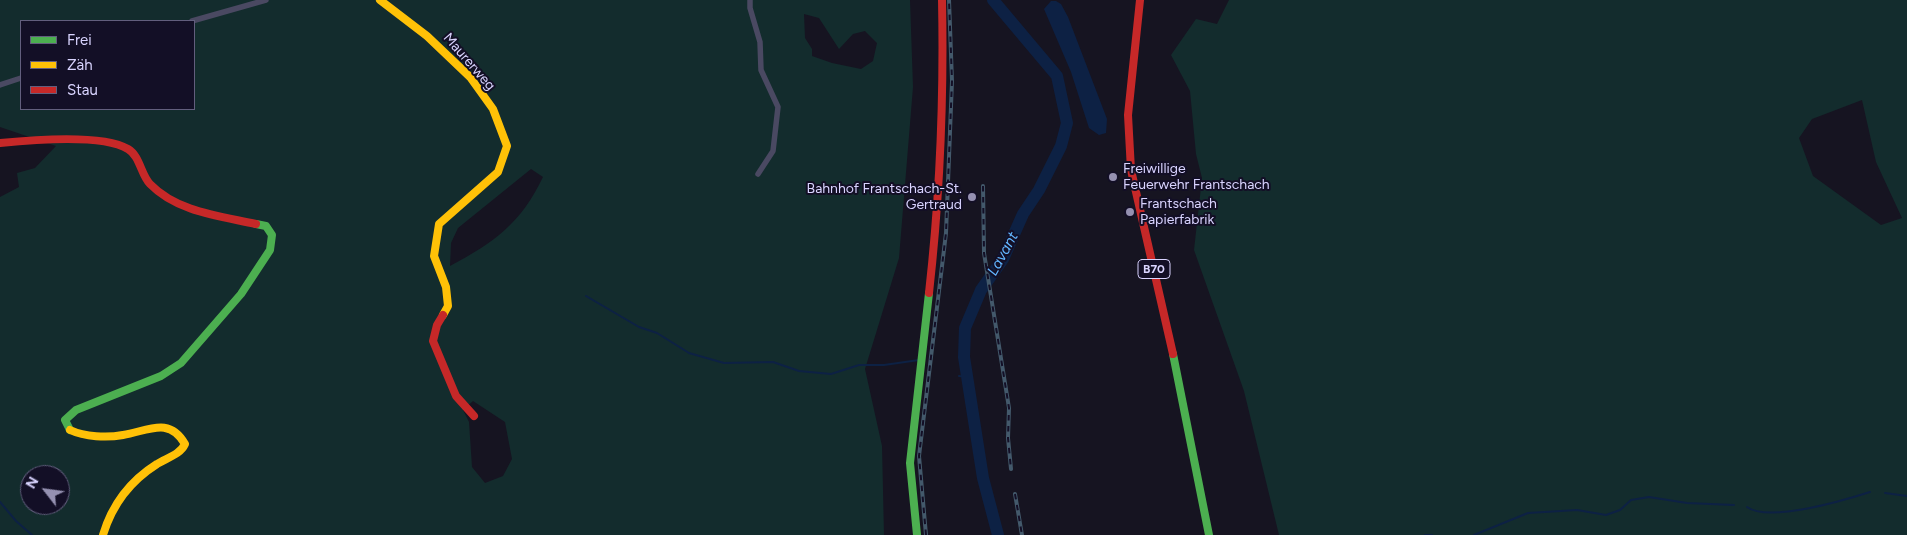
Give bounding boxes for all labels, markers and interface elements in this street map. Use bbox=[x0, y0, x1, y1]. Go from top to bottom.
legend bbox=[20, 20, 195, 110]
street label: Maurerweg bbox=[440, 30, 498, 94]
text: Frei bbox=[67, 31, 92, 49]
text: Zäh bbox=[67, 56, 93, 74]
text: Stau bbox=[67, 81, 98, 99]
place label: Freiwillige Feuerwehr Frantschach bbox=[1123, 161, 1270, 193]
marker: Freiwillige Feuerwehr Frantschach bbox=[1107, 171, 1119, 183]
place label: Bahnhof Frantschach-St. Gertraud bbox=[807, 181, 962, 213]
marker: Bahnhof Frantschach-St. Gertraud bbox=[966, 191, 978, 203]
place label: Frantschach Papierfabrik bbox=[1140, 196, 1217, 228]
marker: Frantschach Papierfabrik bbox=[1124, 206, 1136, 218]
water label: Lavant bbox=[984, 229, 1022, 279]
road number: B70 bbox=[1138, 260, 1170, 278]
north arrow bbox=[20, 465, 70, 515]
text: N bbox=[22, 474, 43, 492]

